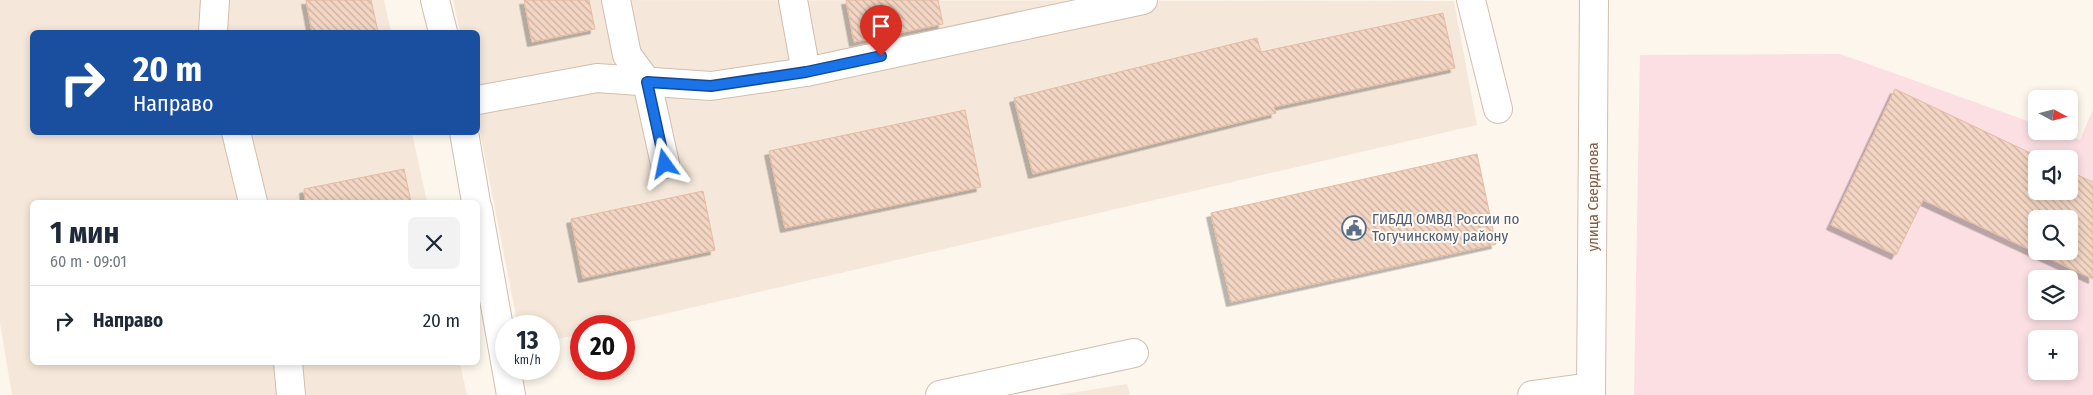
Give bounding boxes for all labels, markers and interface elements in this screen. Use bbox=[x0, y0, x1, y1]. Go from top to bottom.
pin bbox=[860, 5, 902, 56]
icon: arrive bbox=[867, 12, 895, 40]
text: 20 m bbox=[133, 48, 202, 90]
icon: right bbox=[50, 50, 115, 115]
text: Направо bbox=[133, 90, 214, 117]
north arrow bbox=[2028, 90, 2078, 140]
map controls bbox=[2028, 90, 2078, 380]
position arrow bbox=[638, 137, 690, 189]
street label: улица Свердлова bbox=[1584, 142, 1602, 252]
button: sound bbox=[2028, 150, 2078, 200]
place label: ГИБДД ОМВД России по Тогучинскому району bbox=[1372, 210, 1520, 245]
button: search bbox=[2028, 210, 2078, 260]
text: 1 мин bbox=[50, 215, 119, 251]
public building icon: ГИБДД ОМВД России по Тогучинскому району bbox=[1341, 215, 1367, 241]
button: close bbox=[408, 217, 460, 269]
text: 60 m · 09:01 bbox=[50, 252, 127, 271]
button: layers bbox=[2028, 270, 2078, 320]
icon: right bbox=[50, 307, 78, 335]
text: Направо bbox=[93, 309, 163, 332]
text: 20 m bbox=[423, 309, 460, 332]
speed limit sign: 20 bbox=[570, 315, 635, 380]
text: 13 bbox=[516, 326, 539, 356]
button: + bbox=[2028, 330, 2078, 380]
text: km/h bbox=[514, 353, 541, 367]

